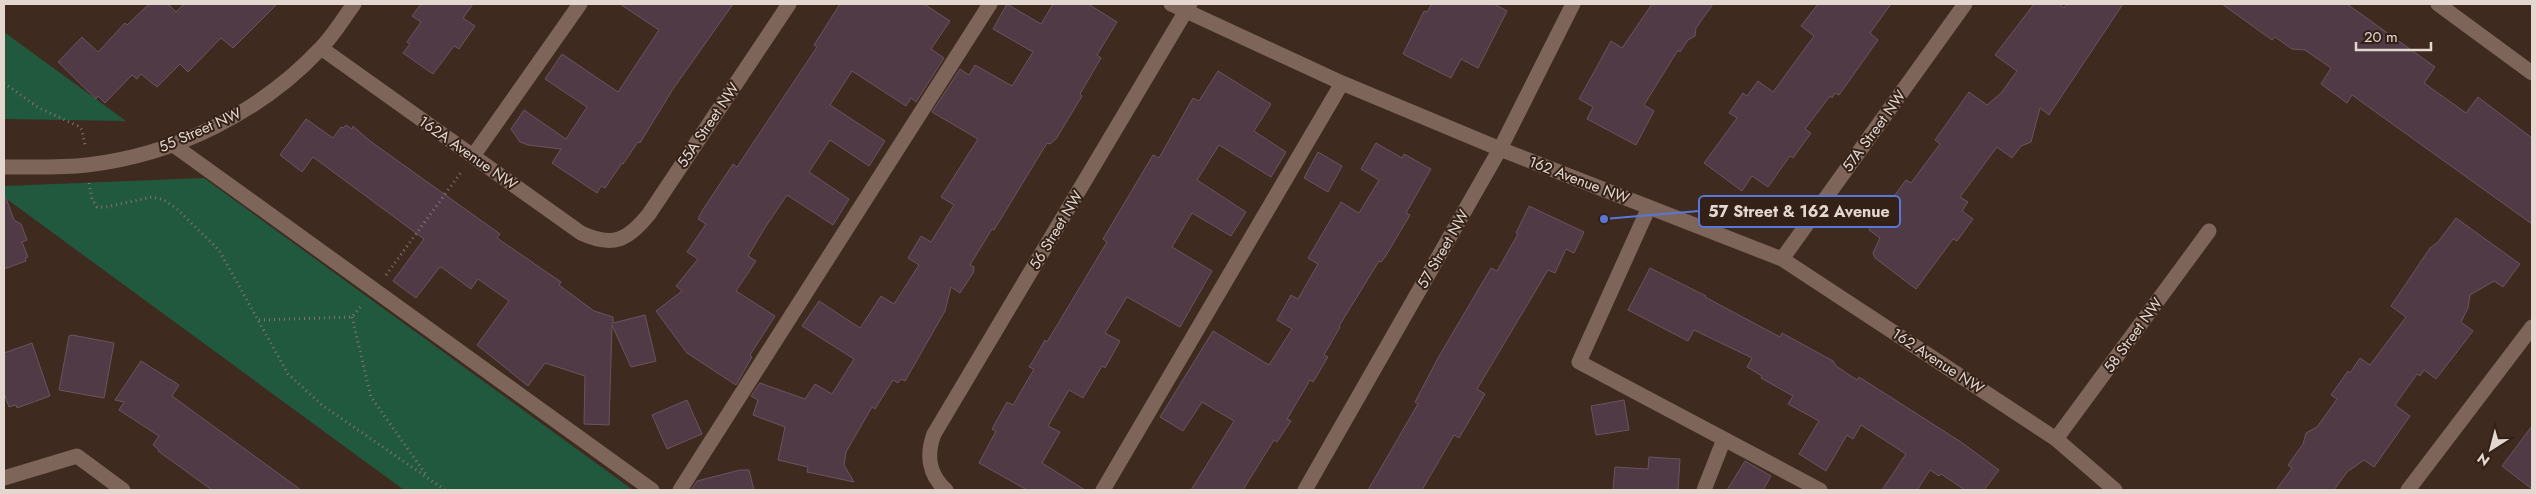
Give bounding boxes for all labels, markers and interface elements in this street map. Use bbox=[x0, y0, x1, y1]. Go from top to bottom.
scale bar bbox=[2356, 20, 2431, 52]
text: 20 m bbox=[2364, 26, 2398, 48]
street label: 55A Street NW bbox=[671, 78, 745, 172]
street label: 57A Street NW bbox=[1837, 86, 1911, 176]
street label: 55 Street NW bbox=[155, 102, 245, 158]
street label: 162A Avenue NW bbox=[414, 111, 522, 195]
street label: 162 Avenue NW bbox=[1526, 151, 1633, 209]
street label: 56 Street NW bbox=[1024, 186, 1088, 274]
callout: 57 Street & 162 Avenue bbox=[1699, 196, 1900, 227]
text: 57 Street & 162 Avenue bbox=[1708, 200, 1890, 223]
street label: 57 Street NW bbox=[1412, 205, 1474, 292]
street label: 58 Street NW bbox=[2098, 293, 2168, 377]
street label: 162 Avenue NW bbox=[1888, 323, 1989, 399]
north arrow bbox=[2466, 424, 2516, 474]
text: N bbox=[2473, 448, 2494, 471]

